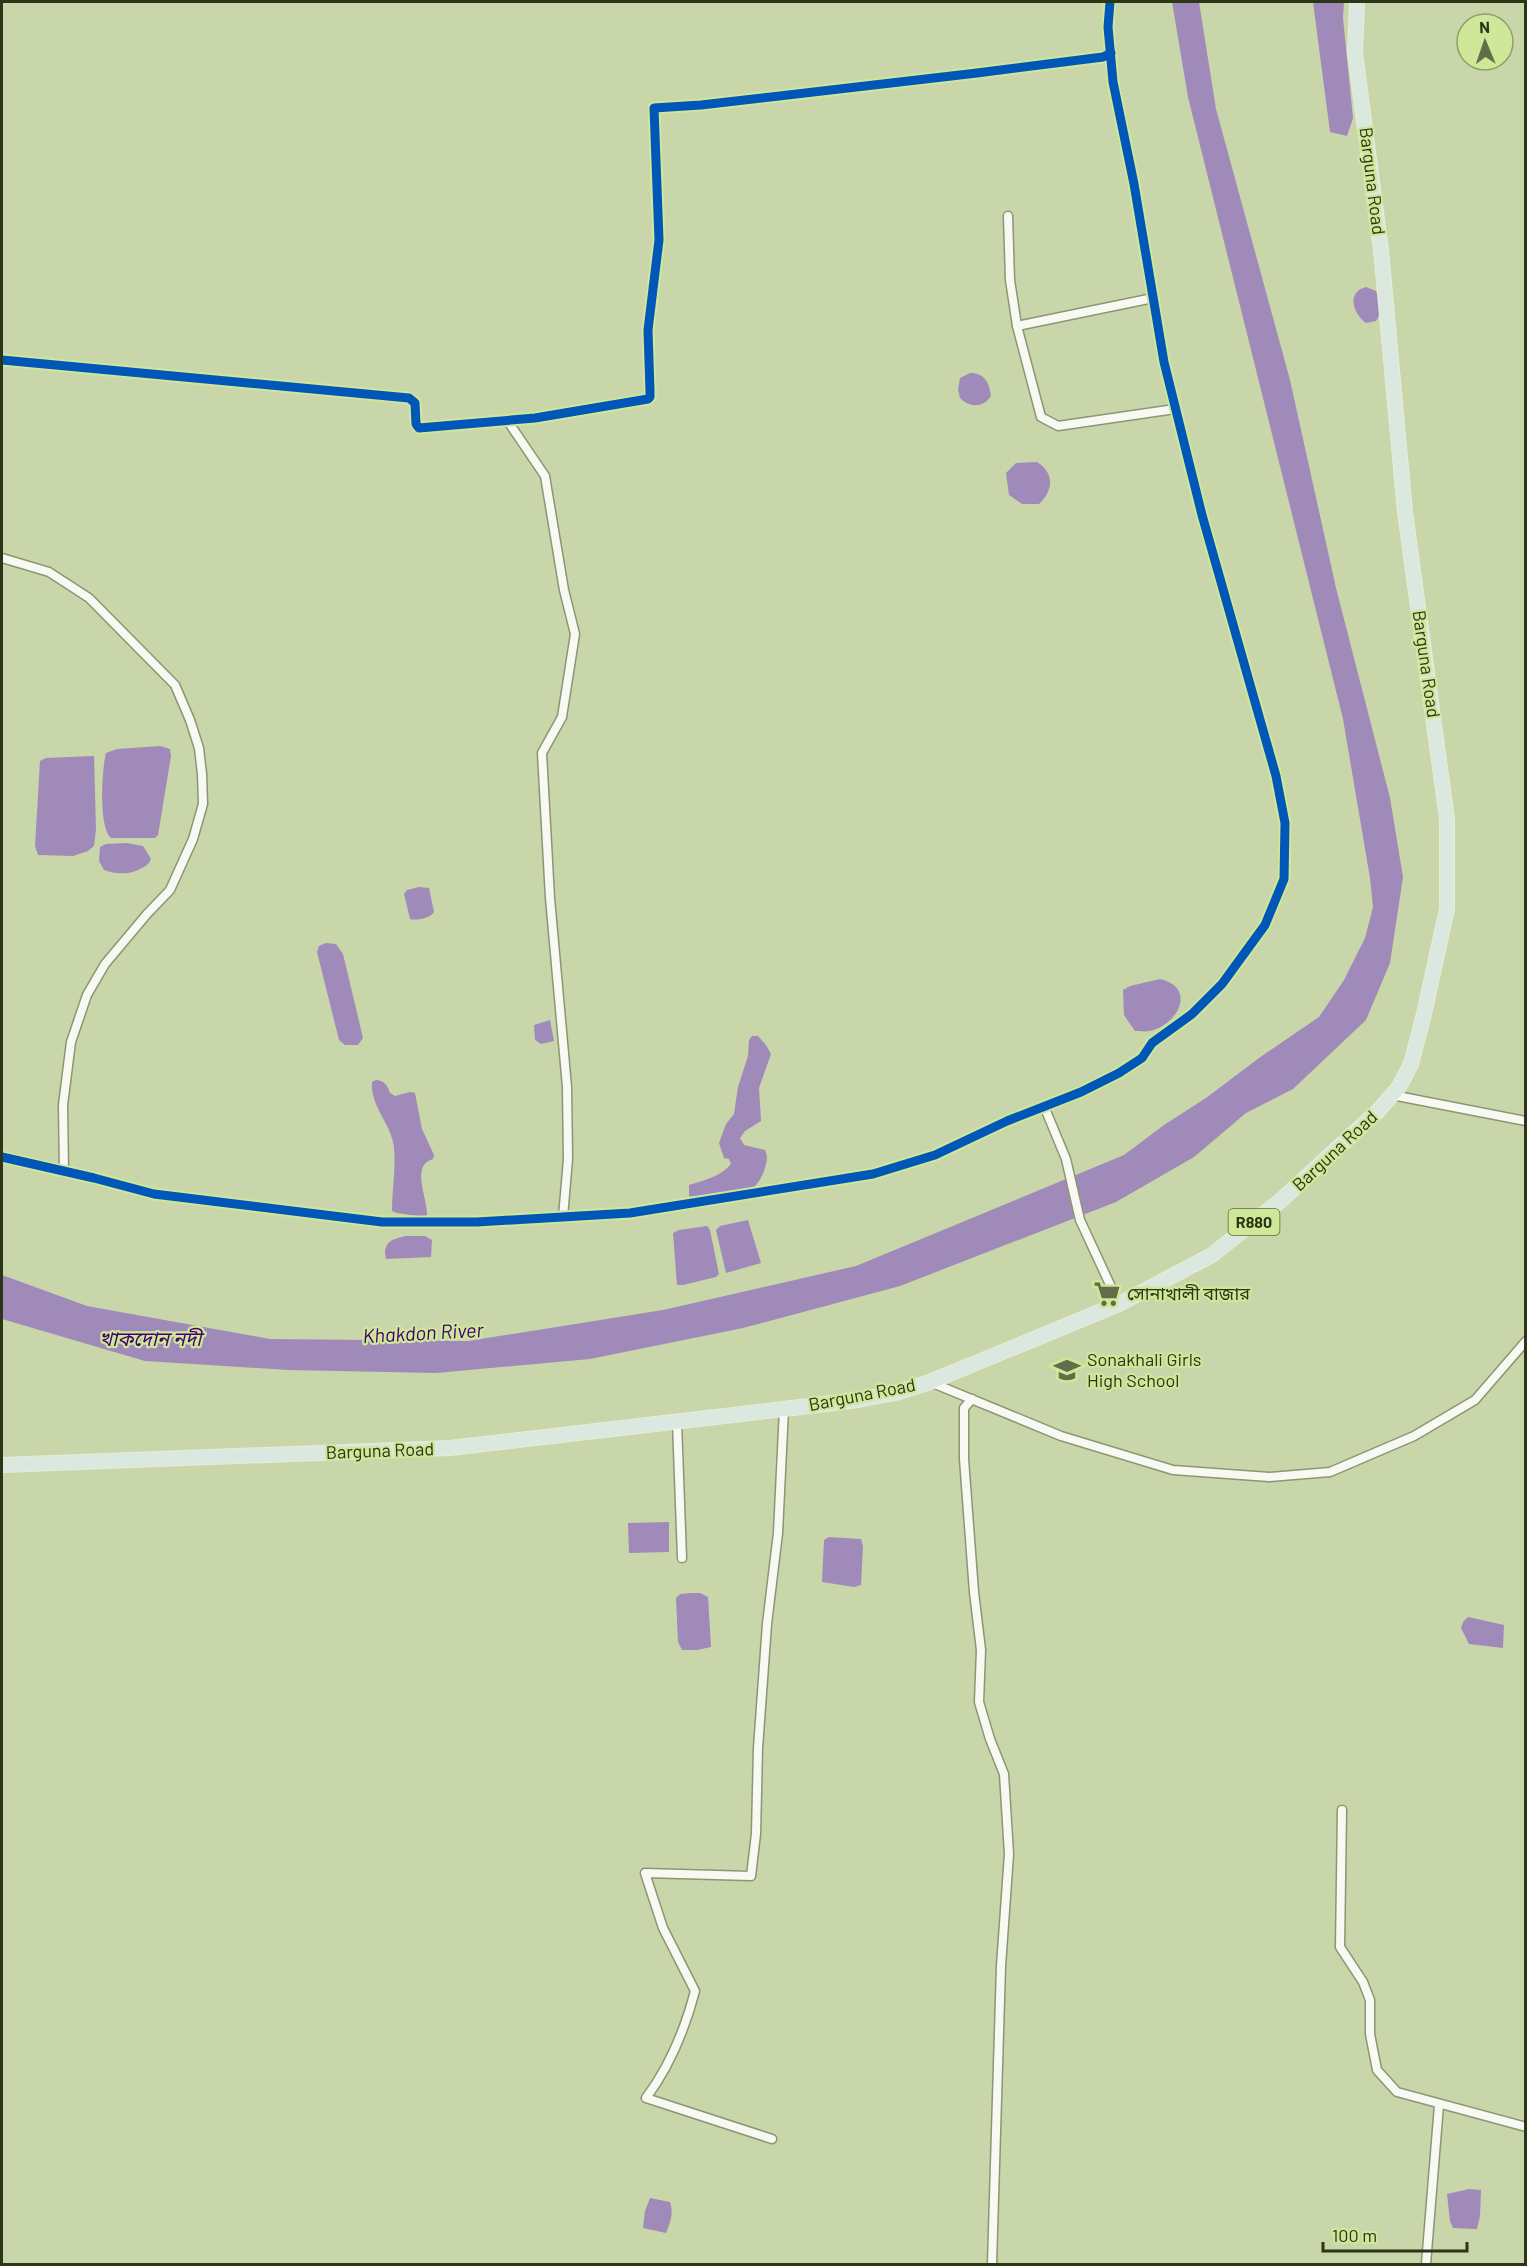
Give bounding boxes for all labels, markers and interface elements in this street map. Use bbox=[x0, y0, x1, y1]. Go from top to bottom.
north arrow bbox=[1455, 12, 1515, 72]
text: N bbox=[1479, 17, 1490, 36]
street label: Barguna Road bbox=[1355, 126, 1391, 236]
street label: Barguna Road bbox=[1409, 609, 1445, 719]
street label: Barguna Road bbox=[1287, 1105, 1381, 1195]
road number: R880 bbox=[1228, 1209, 1280, 1235]
supermarket icon: সোনাখালী বাজার bbox=[1092, 1279, 1122, 1309]
place label: সোনাখালী বাজার bbox=[1127, 1282, 1250, 1304]
water label: Khakdon River bbox=[362, 1317, 485, 1347]
water label: খাকদোন নদী bbox=[99, 1326, 205, 1350]
place label: Sonakhali Girls High School bbox=[1087, 1348, 1201, 1391]
school or university icon: Sonakhali Girls High School bbox=[1052, 1355, 1082, 1385]
street label: Barguna Road bbox=[807, 1373, 917, 1415]
street label: Barguna Road bbox=[325, 1437, 434, 1463]
scale bar bbox=[1323, 2215, 1467, 2253]
text: 100 m bbox=[1332, 2224, 1377, 2246]

